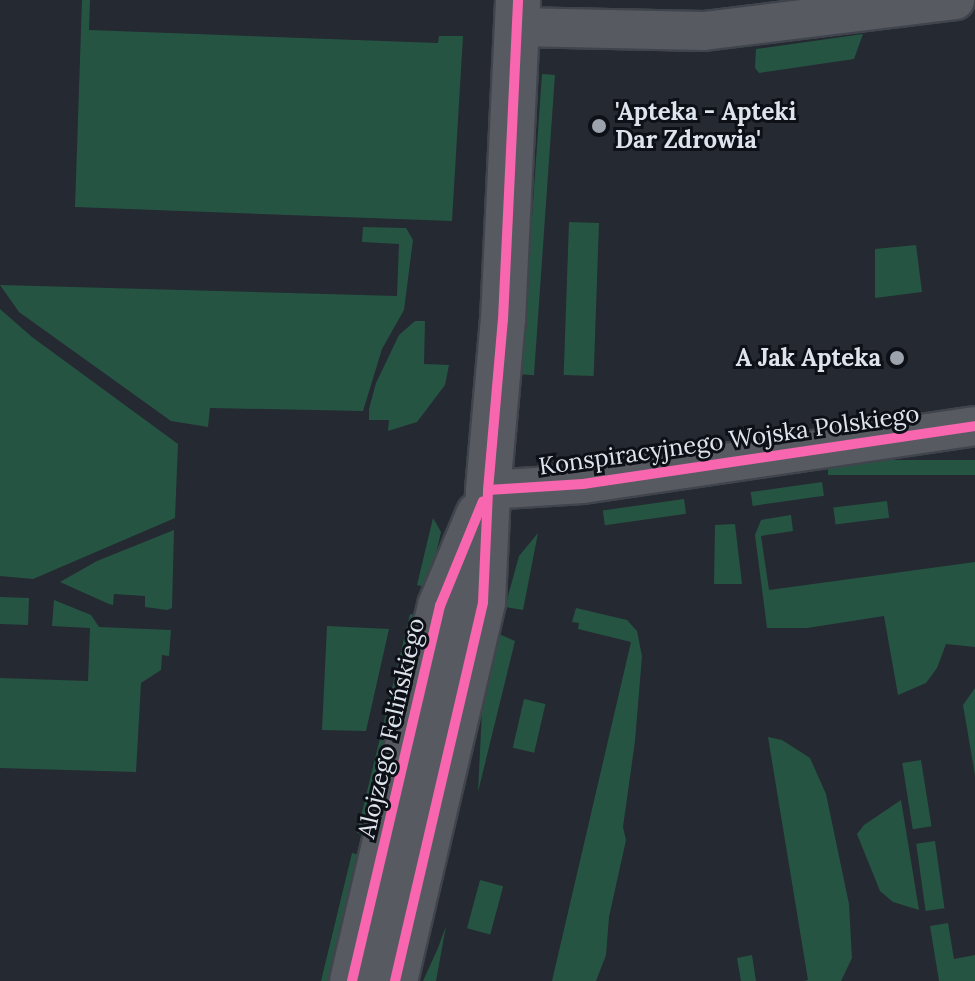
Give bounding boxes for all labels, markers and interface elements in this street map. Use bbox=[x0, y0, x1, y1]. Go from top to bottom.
place label: 'Apteka - Apteki Dar Zdrowia' bbox=[615, 98, 796, 154]
marker: 'Apteka - Apteki Dar Zdrowia' bbox=[590, 117, 608, 135]
place label: A Jak Apteka bbox=[736, 344, 881, 372]
marker: A Jak Apteka bbox=[888, 349, 906, 367]
street label: Konspiracyjnego Wojska Polskiego bbox=[537, 399, 921, 481]
street label: Alojzego Felińskiego bbox=[352, 615, 430, 841]

